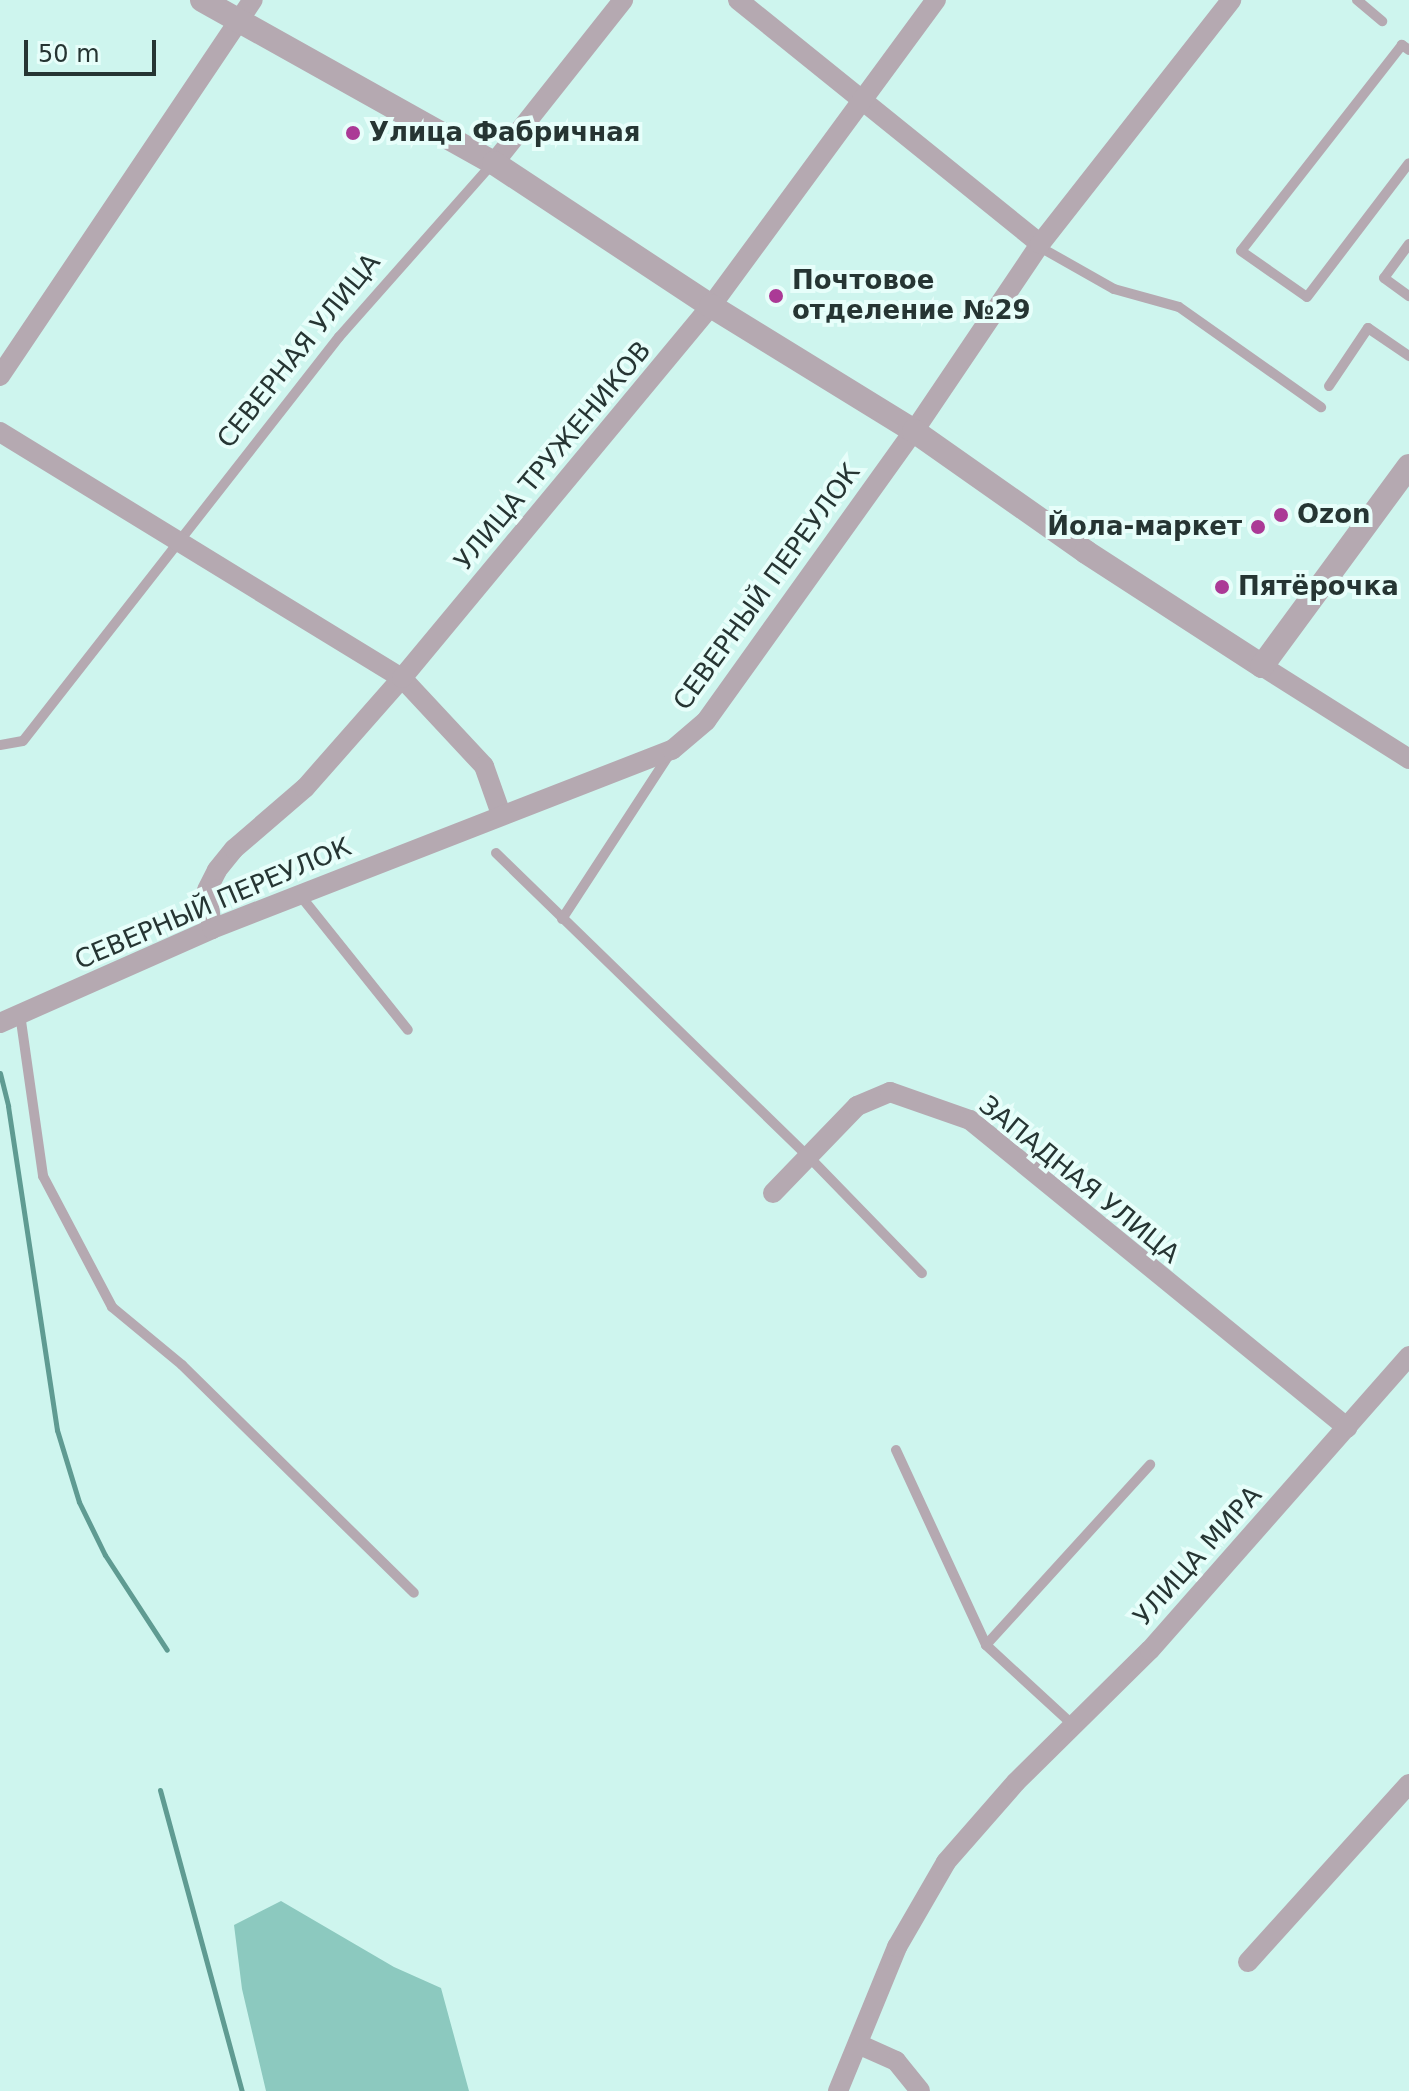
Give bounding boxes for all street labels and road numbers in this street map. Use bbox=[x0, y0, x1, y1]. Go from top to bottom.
street label: СЕВЕРНАЯ УЛИЦА bbox=[211, 248, 387, 454]
street label: УЛИЦА ТРУЖЕНИКОВ bbox=[448, 335, 658, 577]
street label: СЕВЕРНЫЙ ПЕРЕУЛОК bbox=[667, 458, 867, 716]
street label: СЕВЕРНЫЙ ПЕРЕУЛОК bbox=[70, 832, 356, 976]
street label: ЗАПАДНАЯ УЛИЦА bbox=[973, 1090, 1185, 1270]
street label: УЛИЦА МИРА bbox=[1127, 1480, 1269, 1632]

